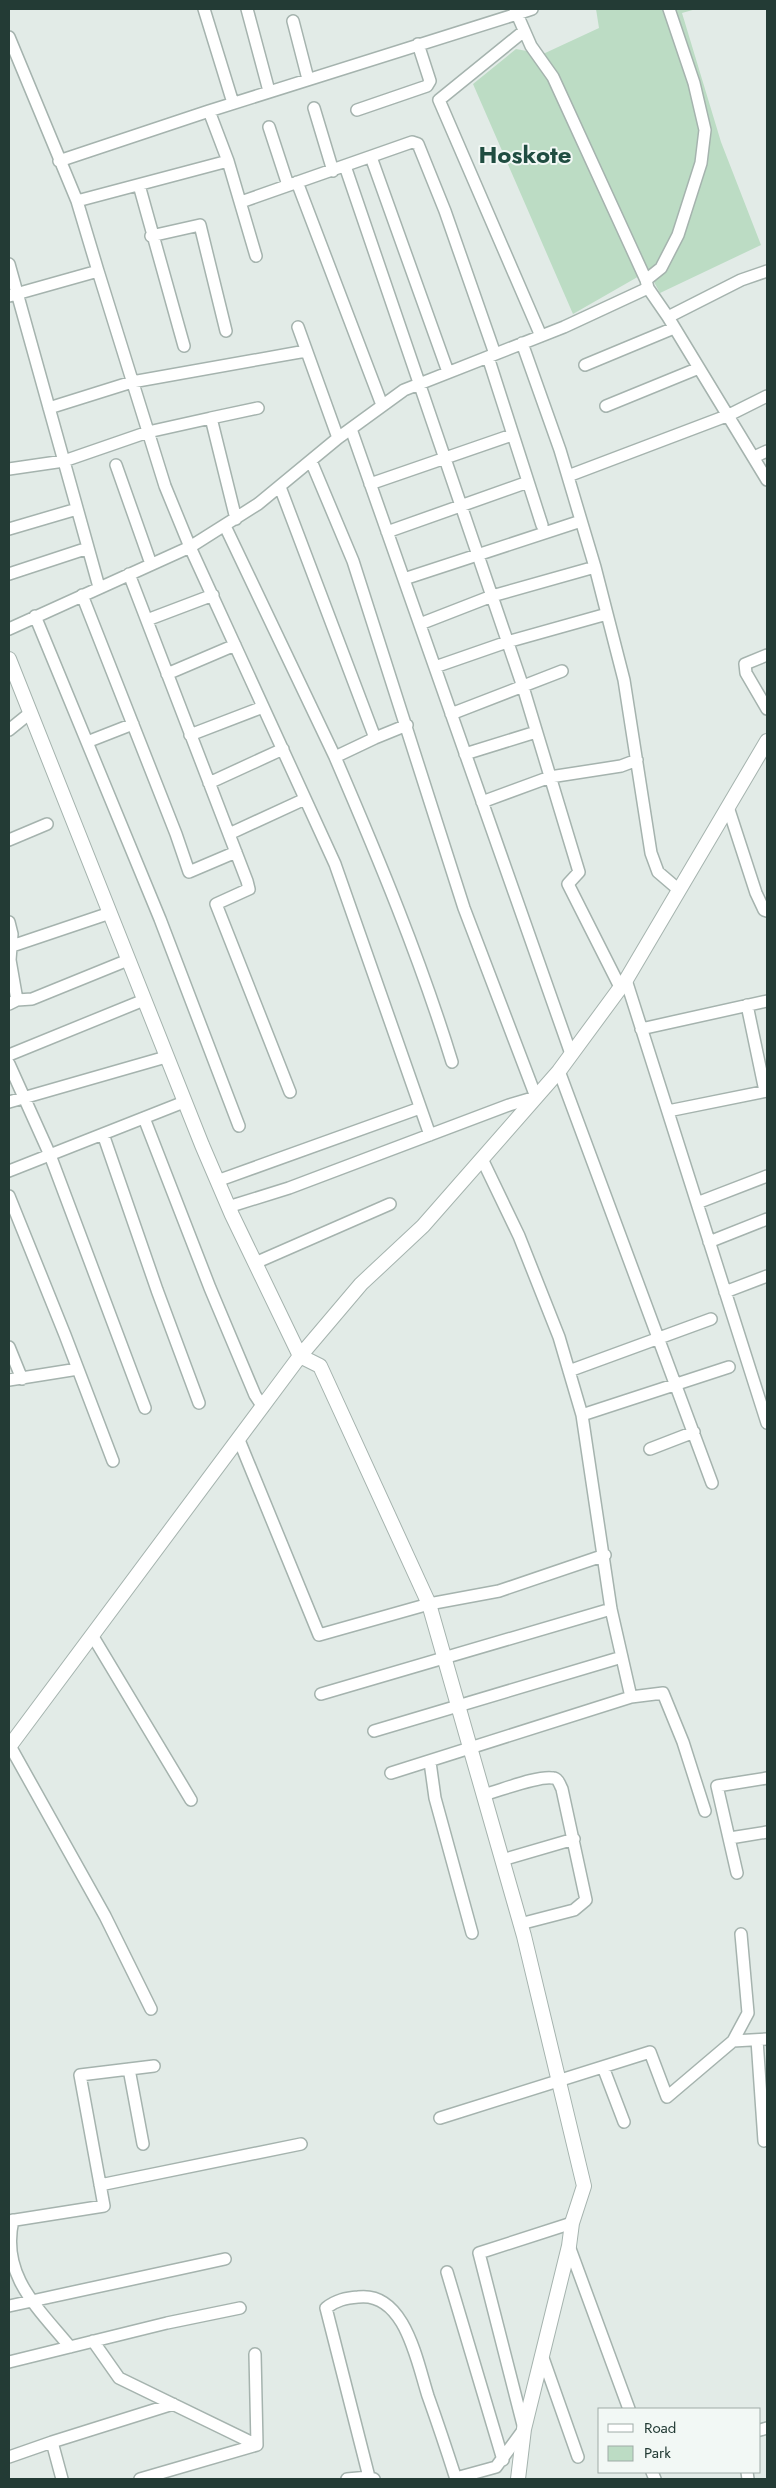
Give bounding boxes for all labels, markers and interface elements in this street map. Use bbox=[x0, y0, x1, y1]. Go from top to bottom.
district label: Hoskote bbox=[479, 137, 572, 172]
legend bbox=[598, 2408, 761, 2473]
text: Road bbox=[644, 2417, 676, 2439]
text: Park bbox=[644, 2442, 671, 2464]

